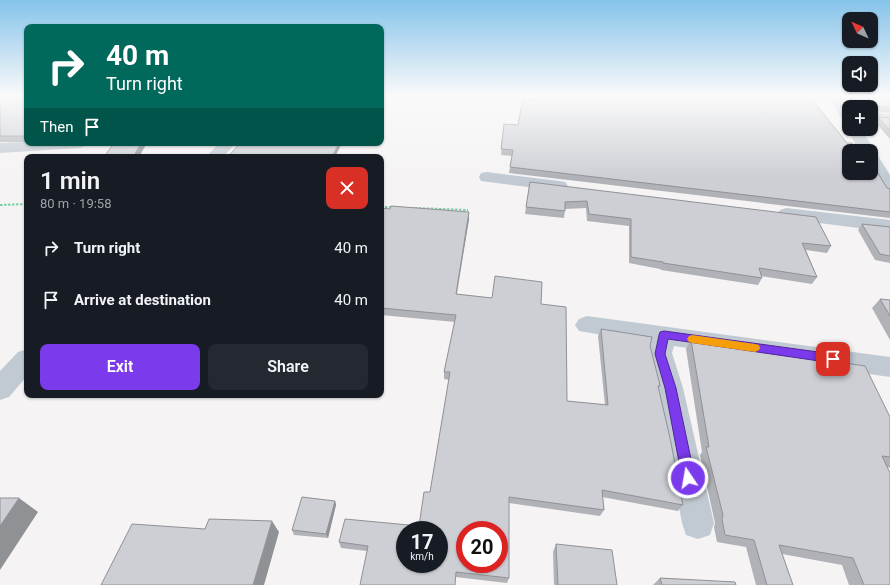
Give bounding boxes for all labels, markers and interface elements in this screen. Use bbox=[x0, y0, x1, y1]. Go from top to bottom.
north arrow bbox=[842, 12, 878, 48]
map controls bbox=[842, 12, 878, 180]
text: 40 m bbox=[106, 39, 169, 72]
icon: right bbox=[40, 40, 92, 92]
button: sound bbox=[842, 56, 878, 92]
text: Turn right bbox=[106, 73, 183, 94]
button: + bbox=[842, 100, 878, 136]
icon: arrive bbox=[81, 116, 103, 138]
text: Then bbox=[40, 118, 73, 136]
button: − bbox=[842, 144, 878, 180]
text: 1 min bbox=[40, 167, 100, 195]
button: close bbox=[326, 167, 368, 209]
text: 80 m · 19:58 bbox=[40, 196, 111, 211]
icon: right bbox=[40, 237, 62, 259]
text: Turn right bbox=[74, 239, 140, 257]
text: 40 m bbox=[334, 239, 368, 257]
icon: arrive bbox=[40, 289, 62, 311]
text: Arrive at destination bbox=[74, 291, 211, 309]
text: 40 m bbox=[334, 291, 368, 309]
pin bbox=[816, 342, 850, 376]
button: Exit bbox=[40, 344, 200, 390]
button: Share bbox=[208, 344, 368, 390]
icon: arrive bbox=[822, 348, 844, 370]
position arrow bbox=[667, 457, 709, 499]
speed limit sign: 20 bbox=[456, 521, 508, 573]
text: 17 bbox=[411, 530, 433, 554]
text: km/h bbox=[410, 551, 434, 562]

